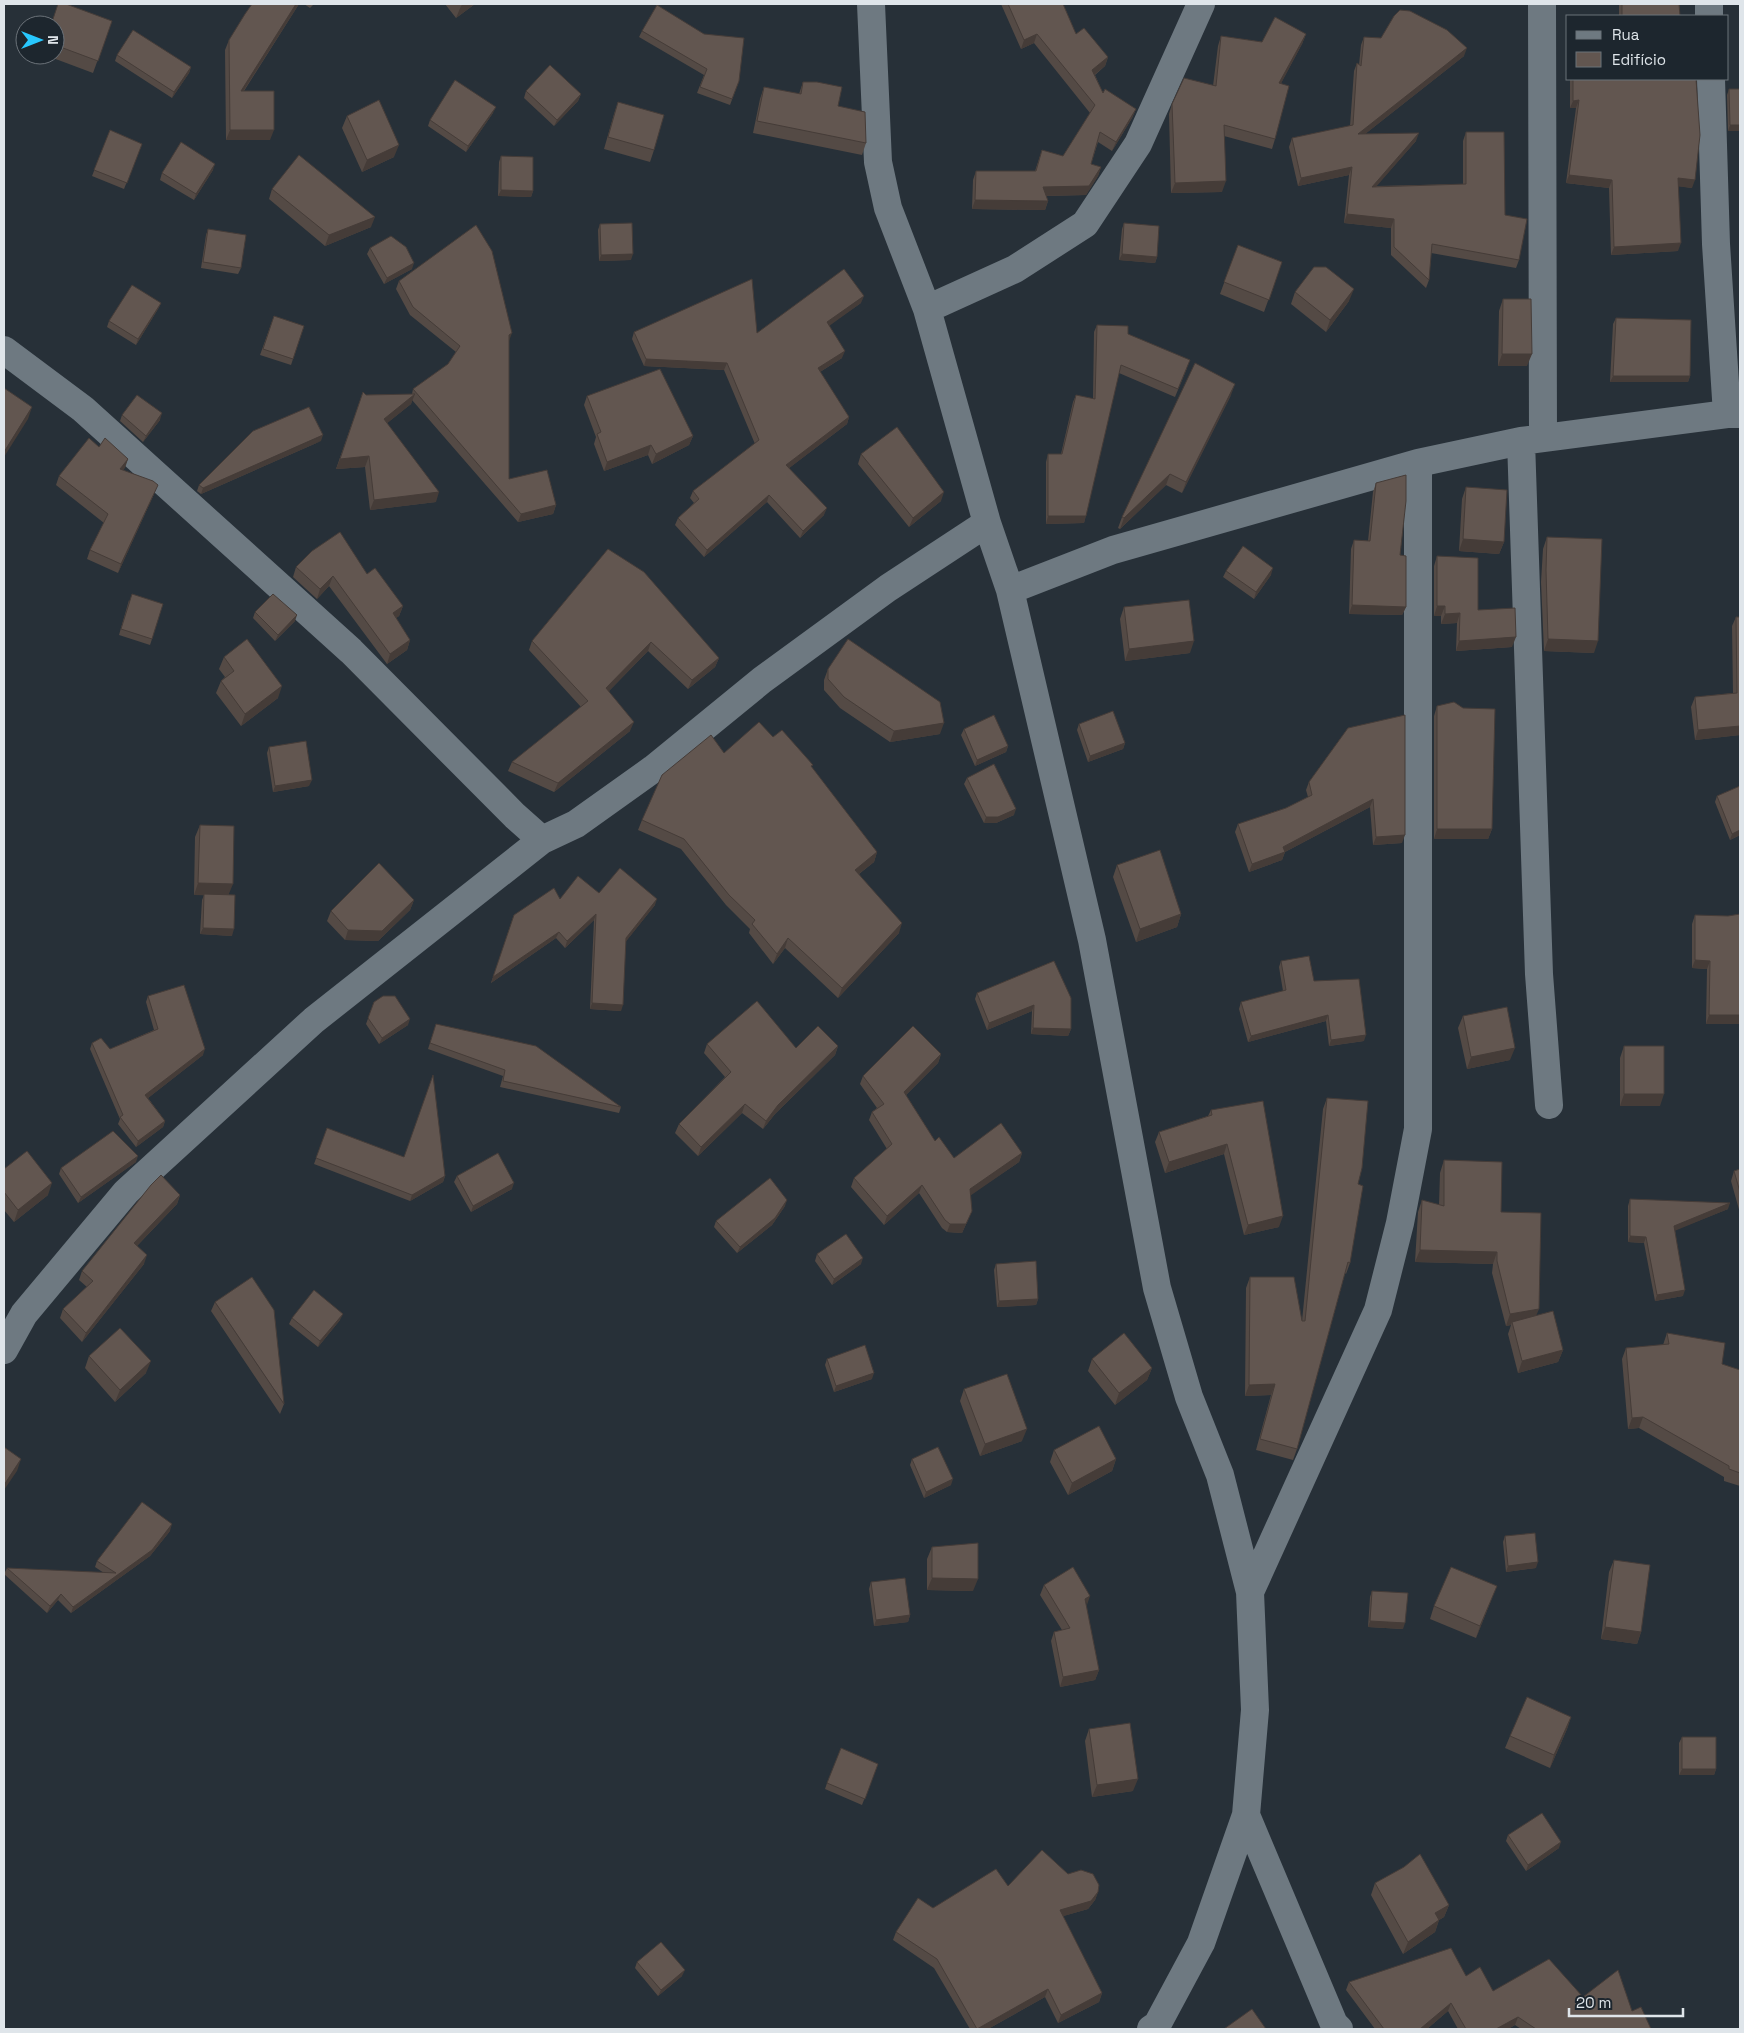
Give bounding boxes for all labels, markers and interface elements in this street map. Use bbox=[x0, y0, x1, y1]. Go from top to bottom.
north arrow bbox=[15, 15, 65, 65]
legend bbox=[1566, 15, 1729, 80]
text: Rua bbox=[1612, 25, 1640, 44]
text: N bbox=[44, 35, 62, 45]
text: Edifício bbox=[1612, 50, 1666, 69]
scale bar bbox=[1569, 1986, 1683, 2018]
text: 20 m bbox=[1576, 1993, 1611, 2012]

